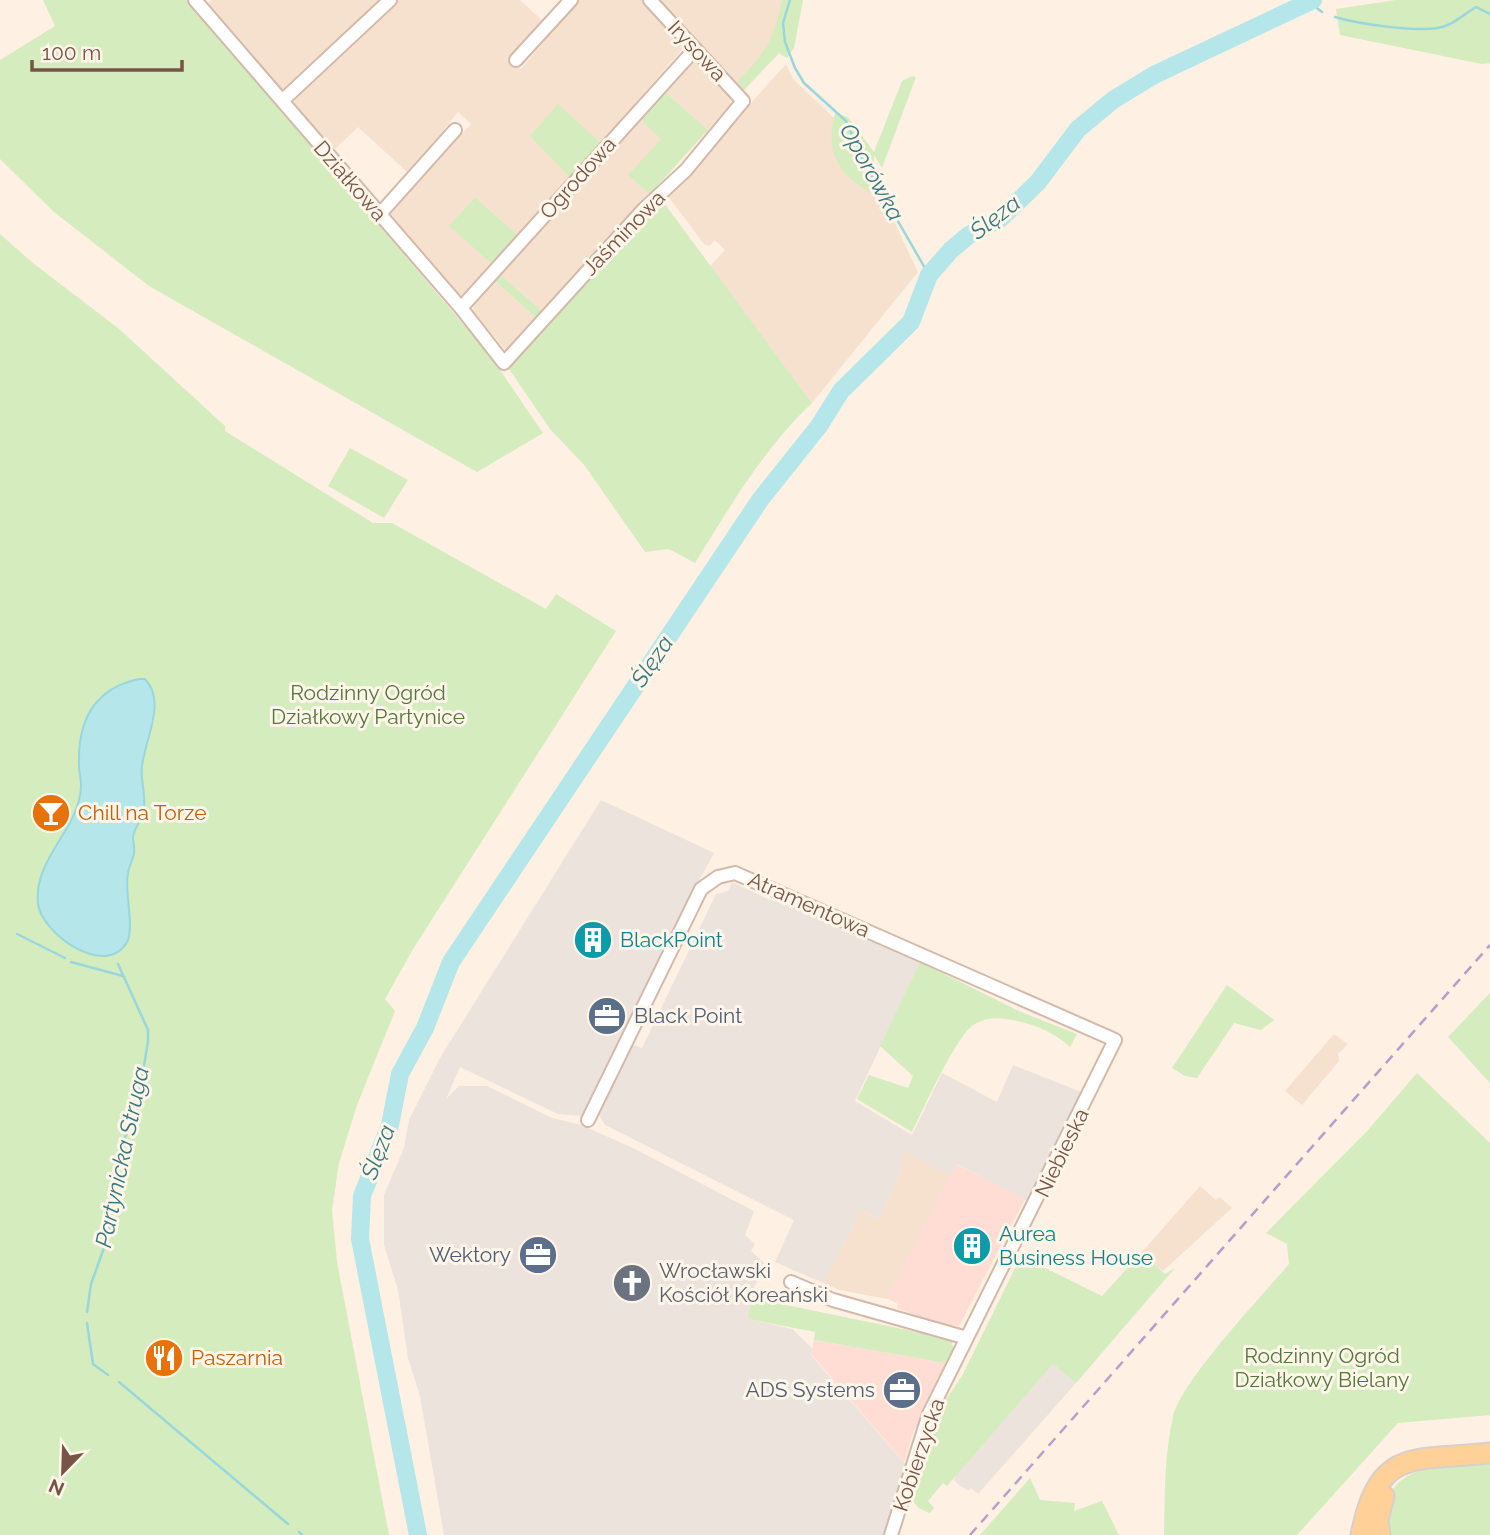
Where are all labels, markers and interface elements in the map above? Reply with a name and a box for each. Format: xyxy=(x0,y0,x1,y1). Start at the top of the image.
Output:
street label: Irysowa xyxy=(663,15,732,86)
scale bar xyxy=(32,28,182,72)
text: 100 m xyxy=(42,40,101,65)
water label: Oporówka xyxy=(835,118,910,225)
street label: Ogrodowa xyxy=(534,132,621,224)
street label: Działkowa xyxy=(309,135,392,226)
street label: Jaśminowa xyxy=(577,185,670,280)
water label: Ślęza xyxy=(964,189,1025,245)
water label: Ślęza xyxy=(624,630,679,692)
park label: Rodzinny Ogród Działkowy Partynice xyxy=(271,680,465,729)
bar icon: Chill na Torze xyxy=(30,792,72,834)
place label: Chill na Torze xyxy=(78,800,207,825)
street label: Atramentowa xyxy=(744,867,874,943)
building icon: BlackPoint xyxy=(572,919,614,961)
place label: BlackPoint xyxy=(620,927,723,952)
office icon: Black Point xyxy=(586,995,628,1037)
place label: Black Point xyxy=(634,1003,742,1028)
water label: Partynicka Struga xyxy=(89,1064,154,1250)
street label: Niebieska xyxy=(1029,1104,1094,1201)
water label: Ślęza xyxy=(355,1121,400,1184)
place label: Aurea Business House xyxy=(999,1221,1153,1270)
building icon: Aurea Business House xyxy=(951,1225,993,1267)
office icon: Wektory xyxy=(517,1234,559,1276)
place label: Wektory xyxy=(429,1242,511,1267)
place label: Wrocławski Kościół Koreański xyxy=(659,1258,828,1307)
church icon: Wrocławski Kościół Koreański xyxy=(611,1262,653,1304)
restaurant icon: Paszarnia xyxy=(143,1337,185,1379)
park label: Rodzinny Ogród Działkowy Bielany xyxy=(1235,1343,1409,1392)
place label: Paszarnia xyxy=(191,1345,283,1370)
office icon: ADS Systems xyxy=(881,1369,923,1411)
place label: ADS Systems xyxy=(745,1377,875,1402)
street label: Kobierzycka xyxy=(888,1395,950,1515)
north arrow xyxy=(28,1437,98,1507)
text: N xyxy=(45,1475,67,1501)

